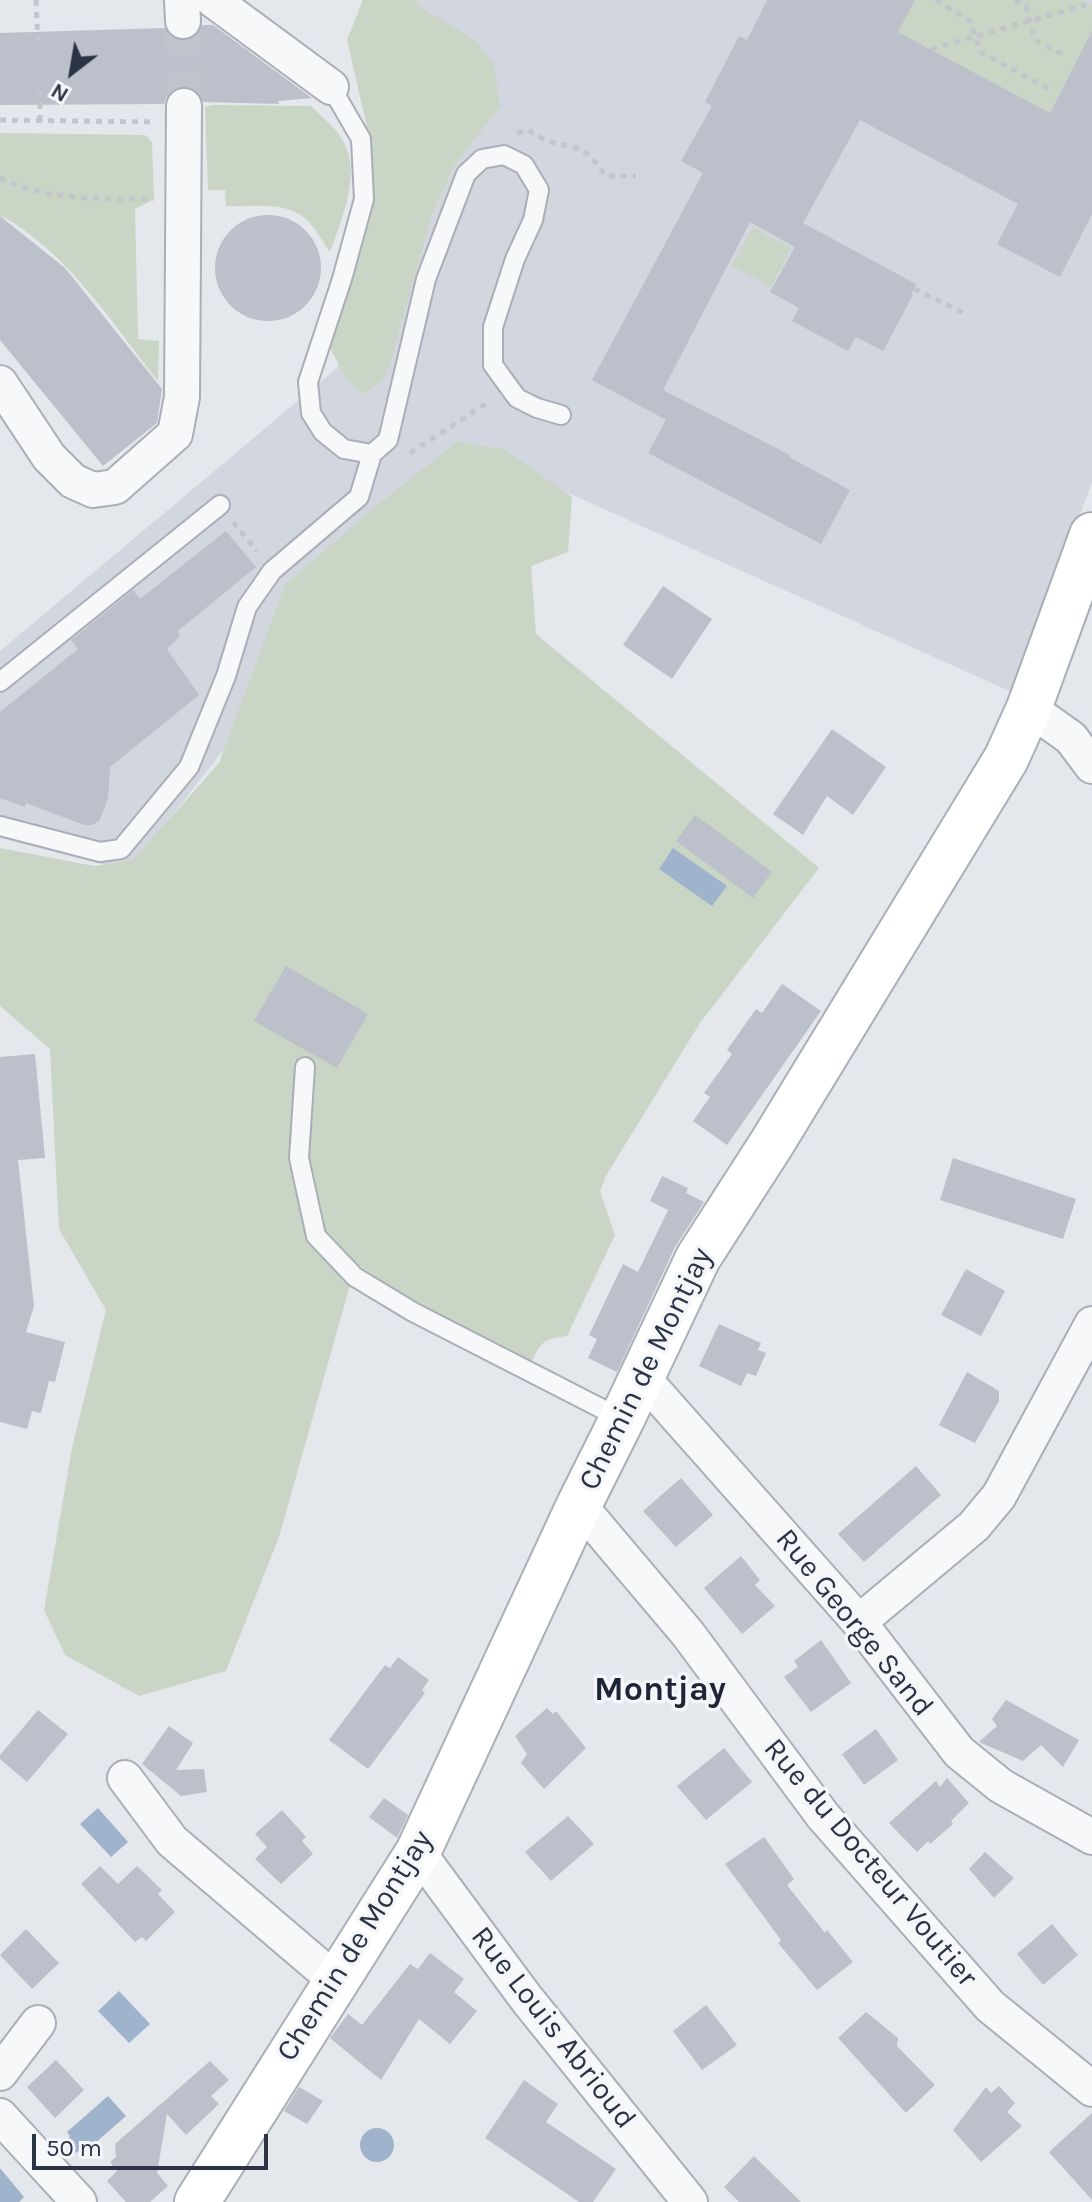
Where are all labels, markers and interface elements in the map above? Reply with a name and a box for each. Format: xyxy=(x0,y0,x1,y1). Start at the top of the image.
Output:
north arrow xyxy=(32,32,112,112)
text: N xyxy=(46,77,73,108)
street label: Chemin de Montjay xyxy=(572,1242,720,1496)
street label: Rue George Sand xyxy=(767,1522,941,1724)
district label: Montjay xyxy=(594,1670,726,1710)
street label: Rue du Docteur Voutier xyxy=(755,1731,985,1995)
street label: Chemin de Montjay xyxy=(269,1824,441,2068)
street label: Rue Louis Abrioud xyxy=(463,1920,643,2136)
scale bar xyxy=(36,2118,272,2168)
text: 50 m xyxy=(46,2134,102,2162)

